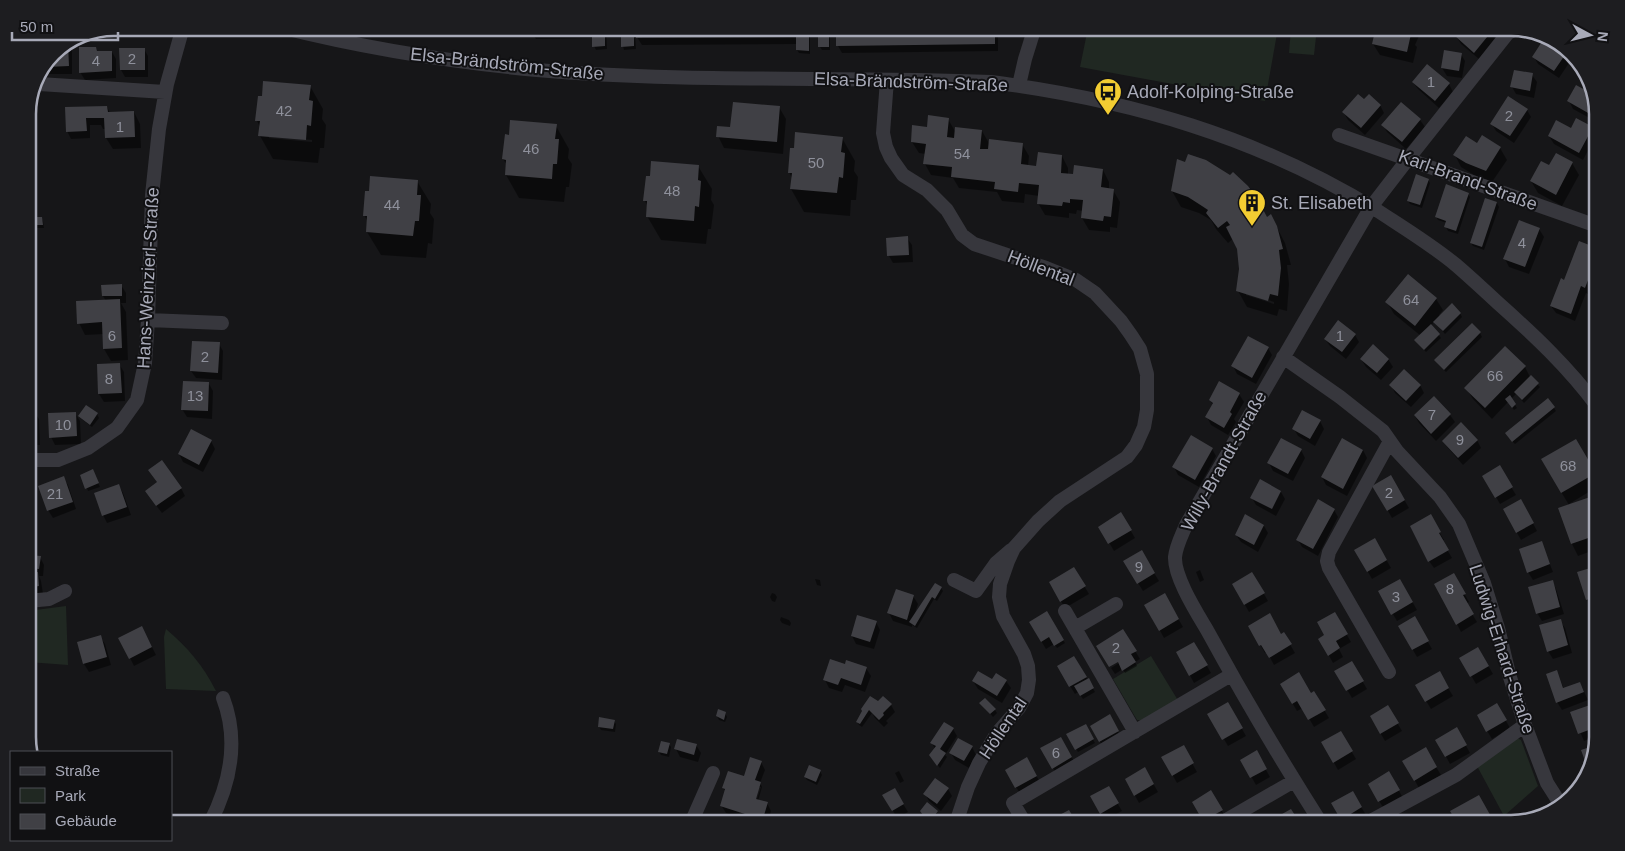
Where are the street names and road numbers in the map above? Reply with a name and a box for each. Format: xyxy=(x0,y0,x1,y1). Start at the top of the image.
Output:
street label: Elsa-Brändström-Straße xyxy=(409,44,605,84)
street label: Elsa-Brändström-Straße xyxy=(814,69,1008,95)
street label: Karl-Brand-Straße xyxy=(1396,146,1540,214)
street label: Hans-Weinzierl-Straße xyxy=(133,187,163,369)
street label: Höllental xyxy=(1005,246,1077,290)
street label: Willy-Brandt-Straße xyxy=(1177,387,1271,535)
street label: Ludwig-Erhard-Straße xyxy=(1465,562,1539,736)
street label: Höllental xyxy=(975,693,1031,763)

